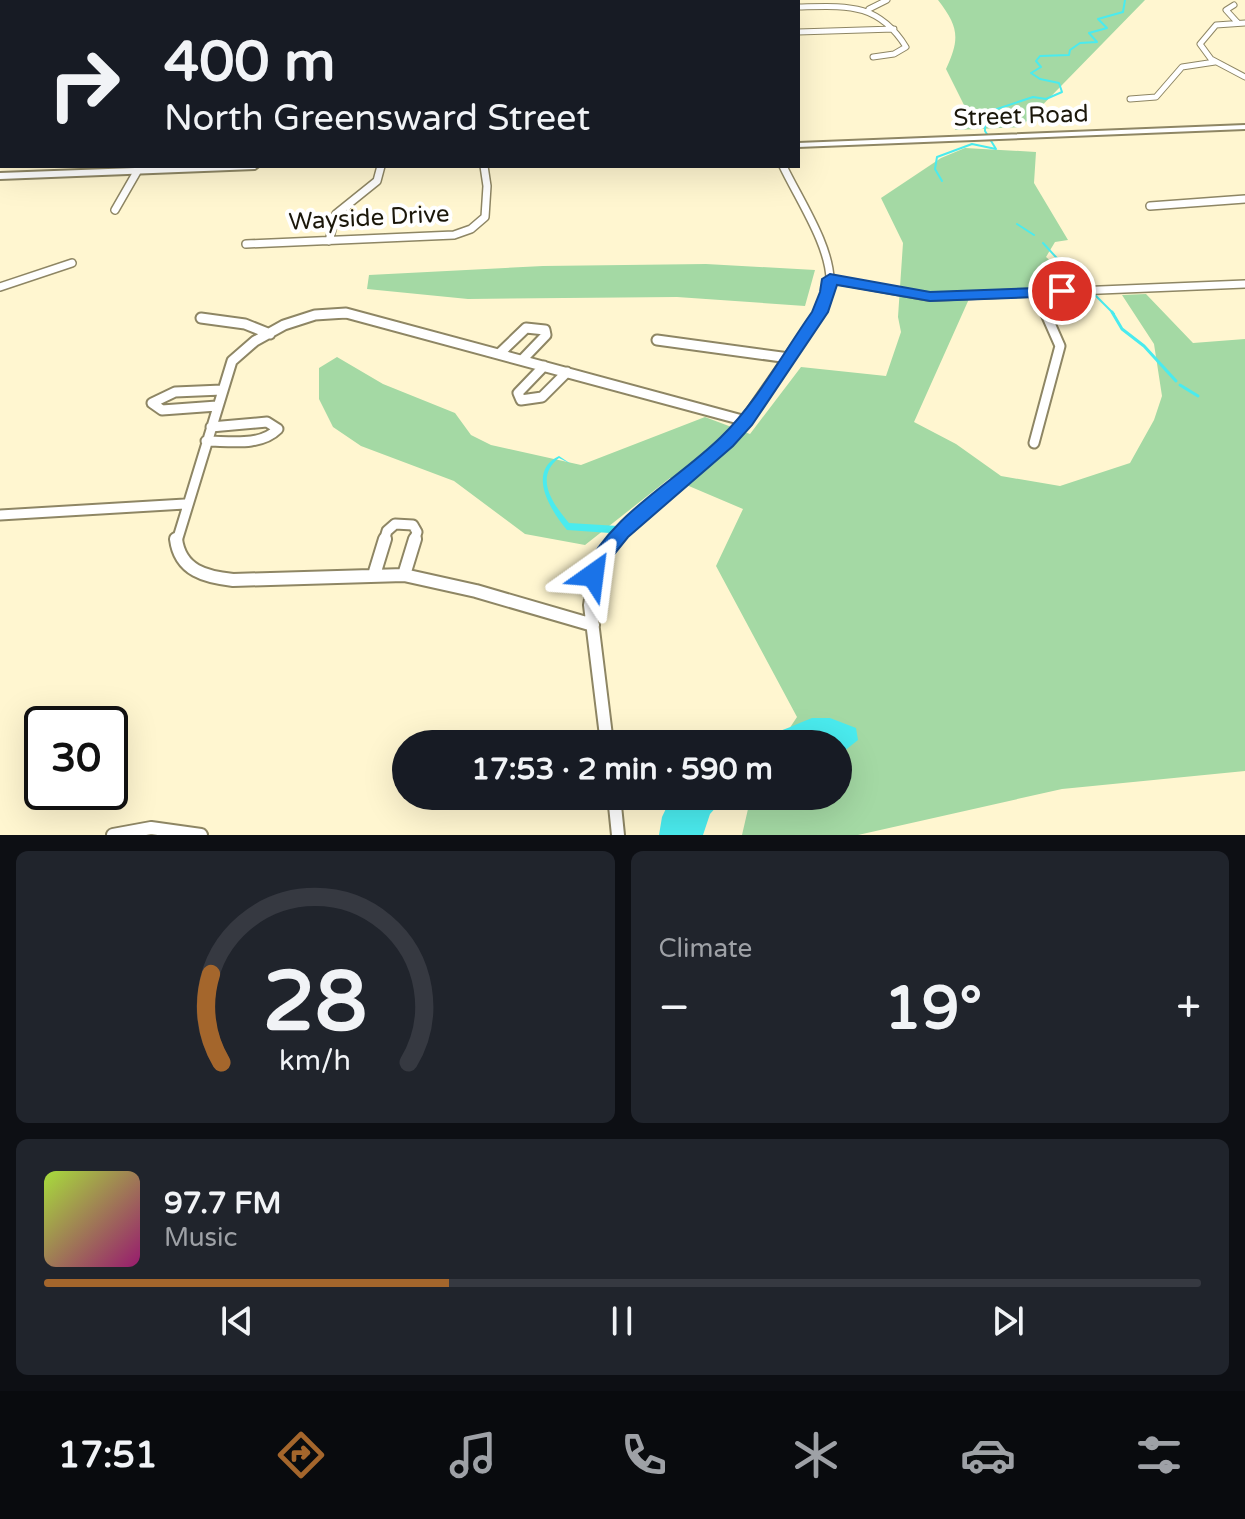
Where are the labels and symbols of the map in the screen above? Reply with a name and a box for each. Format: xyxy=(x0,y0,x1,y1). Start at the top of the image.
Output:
street label: Street Road xyxy=(953,99,1089,133)
street label: Wayside Drive xyxy=(288,199,450,237)
pin xyxy=(1028,257,1096,325)
position arrow xyxy=(551,533,635,617)
speed limit sign: 30 xyxy=(24,706,128,810)

